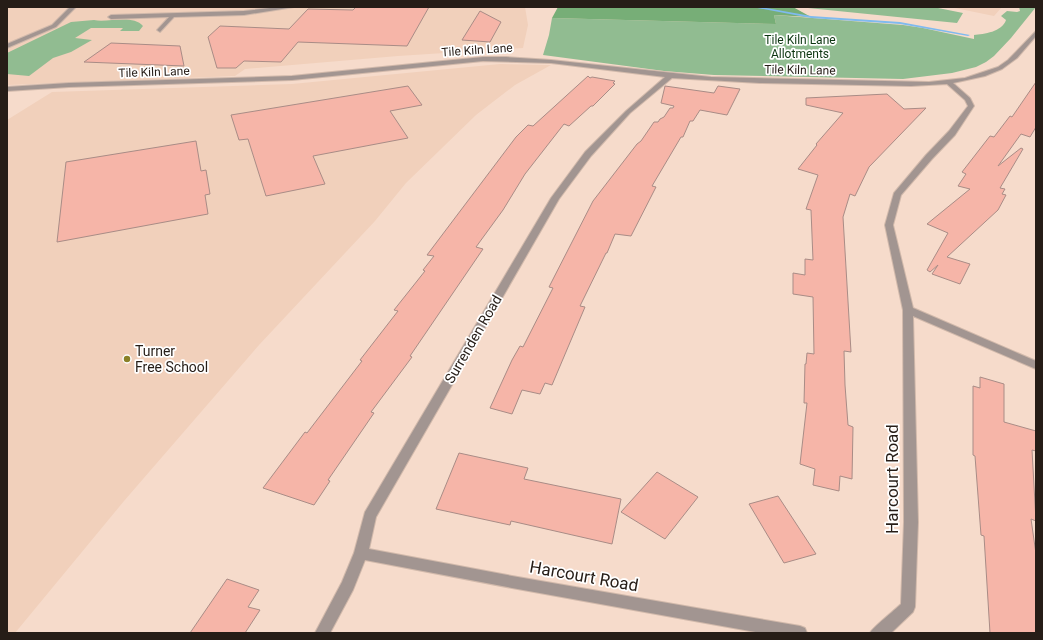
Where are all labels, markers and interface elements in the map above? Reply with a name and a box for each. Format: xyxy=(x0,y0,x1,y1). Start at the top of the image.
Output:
park label: Tile Kiln Lane Allotments xyxy=(764,33,836,61)
street label: Tile Kiln Lane xyxy=(441,41,513,59)
street label: Tile Kiln Lane xyxy=(764,62,836,78)
street label: Tile Kiln Lane xyxy=(118,64,190,80)
street label: Surrenden Road xyxy=(441,292,505,386)
place label: Turner Free School xyxy=(135,343,208,375)
marker: Turner Free School xyxy=(122,354,132,364)
street label: Harcourt Road xyxy=(882,424,902,534)
street label: Harcourt Road xyxy=(528,557,640,595)

